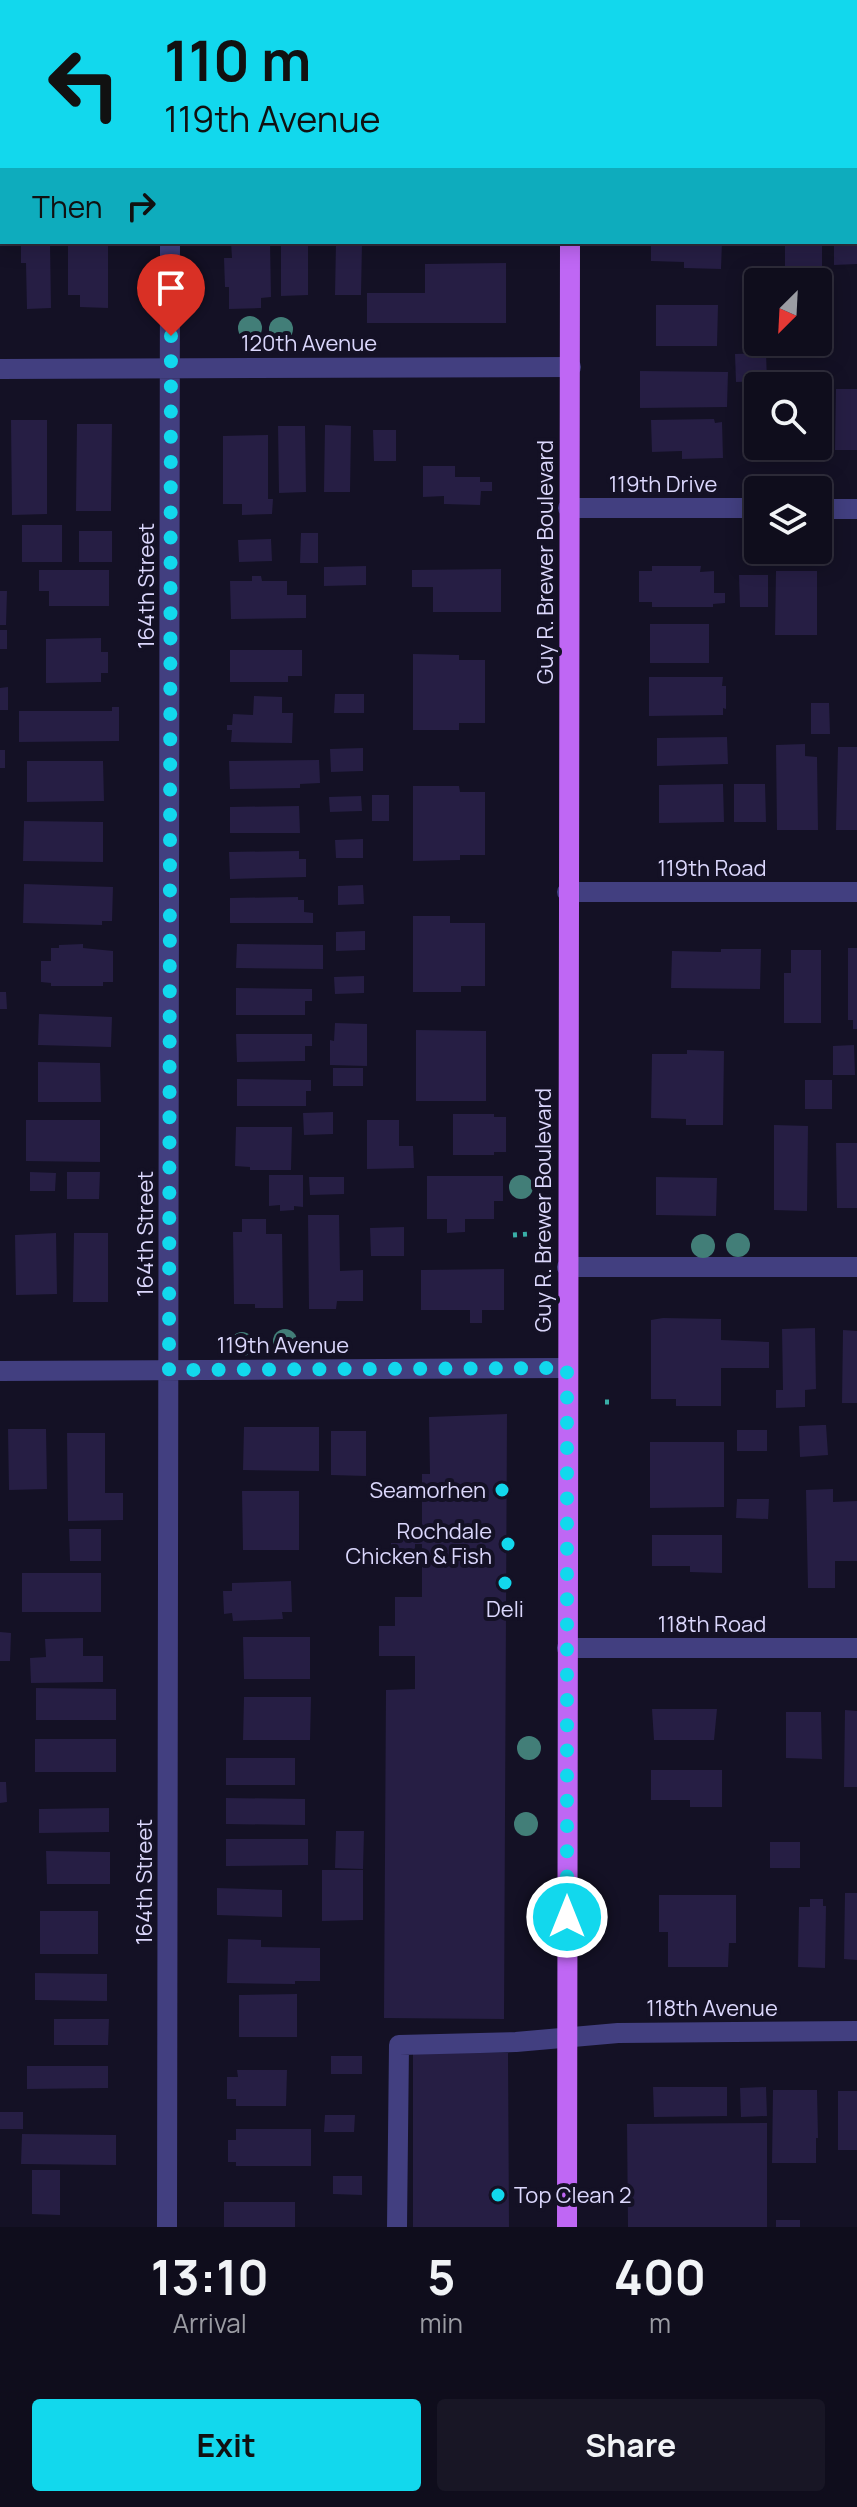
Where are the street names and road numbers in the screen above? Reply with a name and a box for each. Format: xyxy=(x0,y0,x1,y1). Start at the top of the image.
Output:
street label: 120th Avenue xyxy=(241,328,377,358)
street label: Guy R. Brewer Boulevard xyxy=(530,440,560,684)
street label: 119th Drive xyxy=(609,469,717,499)
street label: 164th Street xyxy=(131,523,161,649)
street label: 119th Road xyxy=(657,853,767,883)
street label: Guy R. Brewer Boulevard xyxy=(528,1088,558,1332)
street label: 164th Street xyxy=(130,1171,160,1297)
street label: 119th Avenue xyxy=(217,1330,349,1360)
street label: 118th Road xyxy=(658,1609,766,1639)
street label: 164th Street xyxy=(129,1819,159,1945)
street label: 118th Avenue xyxy=(646,1993,778,2023)

